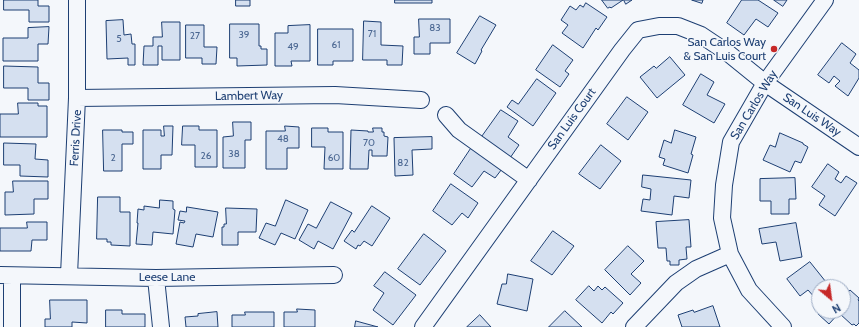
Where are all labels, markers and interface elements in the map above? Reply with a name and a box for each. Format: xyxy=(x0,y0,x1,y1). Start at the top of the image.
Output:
house number: 83 xyxy=(429,22,441,34)
house number: 71 xyxy=(368,28,376,40)
house number: 39 xyxy=(238,29,250,41)
house number: 27 xyxy=(190,30,200,42)
house number: 5 xyxy=(116,33,122,45)
place label: San Carlos Way & San Luis Court xyxy=(683,35,766,63)
house number: 61 xyxy=(332,39,340,51)
house number: 49 xyxy=(287,41,299,53)
marker: San Carlos Way & San Luis Court xyxy=(769,44,779,54)
street label: San Carlos Way xyxy=(728,68,780,142)
street label: San Luis Court xyxy=(545,85,599,153)
street label: Lambert Way xyxy=(215,88,283,104)
street label: San Luis Way xyxy=(780,90,844,140)
street label: Ferris Drive xyxy=(67,109,85,167)
house number: 48 xyxy=(277,133,289,145)
house number: 70 xyxy=(363,137,375,149)
house number: 38 xyxy=(228,148,240,160)
house number: 26 xyxy=(201,150,211,162)
house number: 2 xyxy=(110,152,116,164)
house number: 60 xyxy=(328,152,340,164)
house number: 82 xyxy=(397,157,409,169)
street label: Leese Lane xyxy=(139,270,195,284)
north arrow xyxy=(811,279,851,319)
text: N xyxy=(830,301,843,317)

